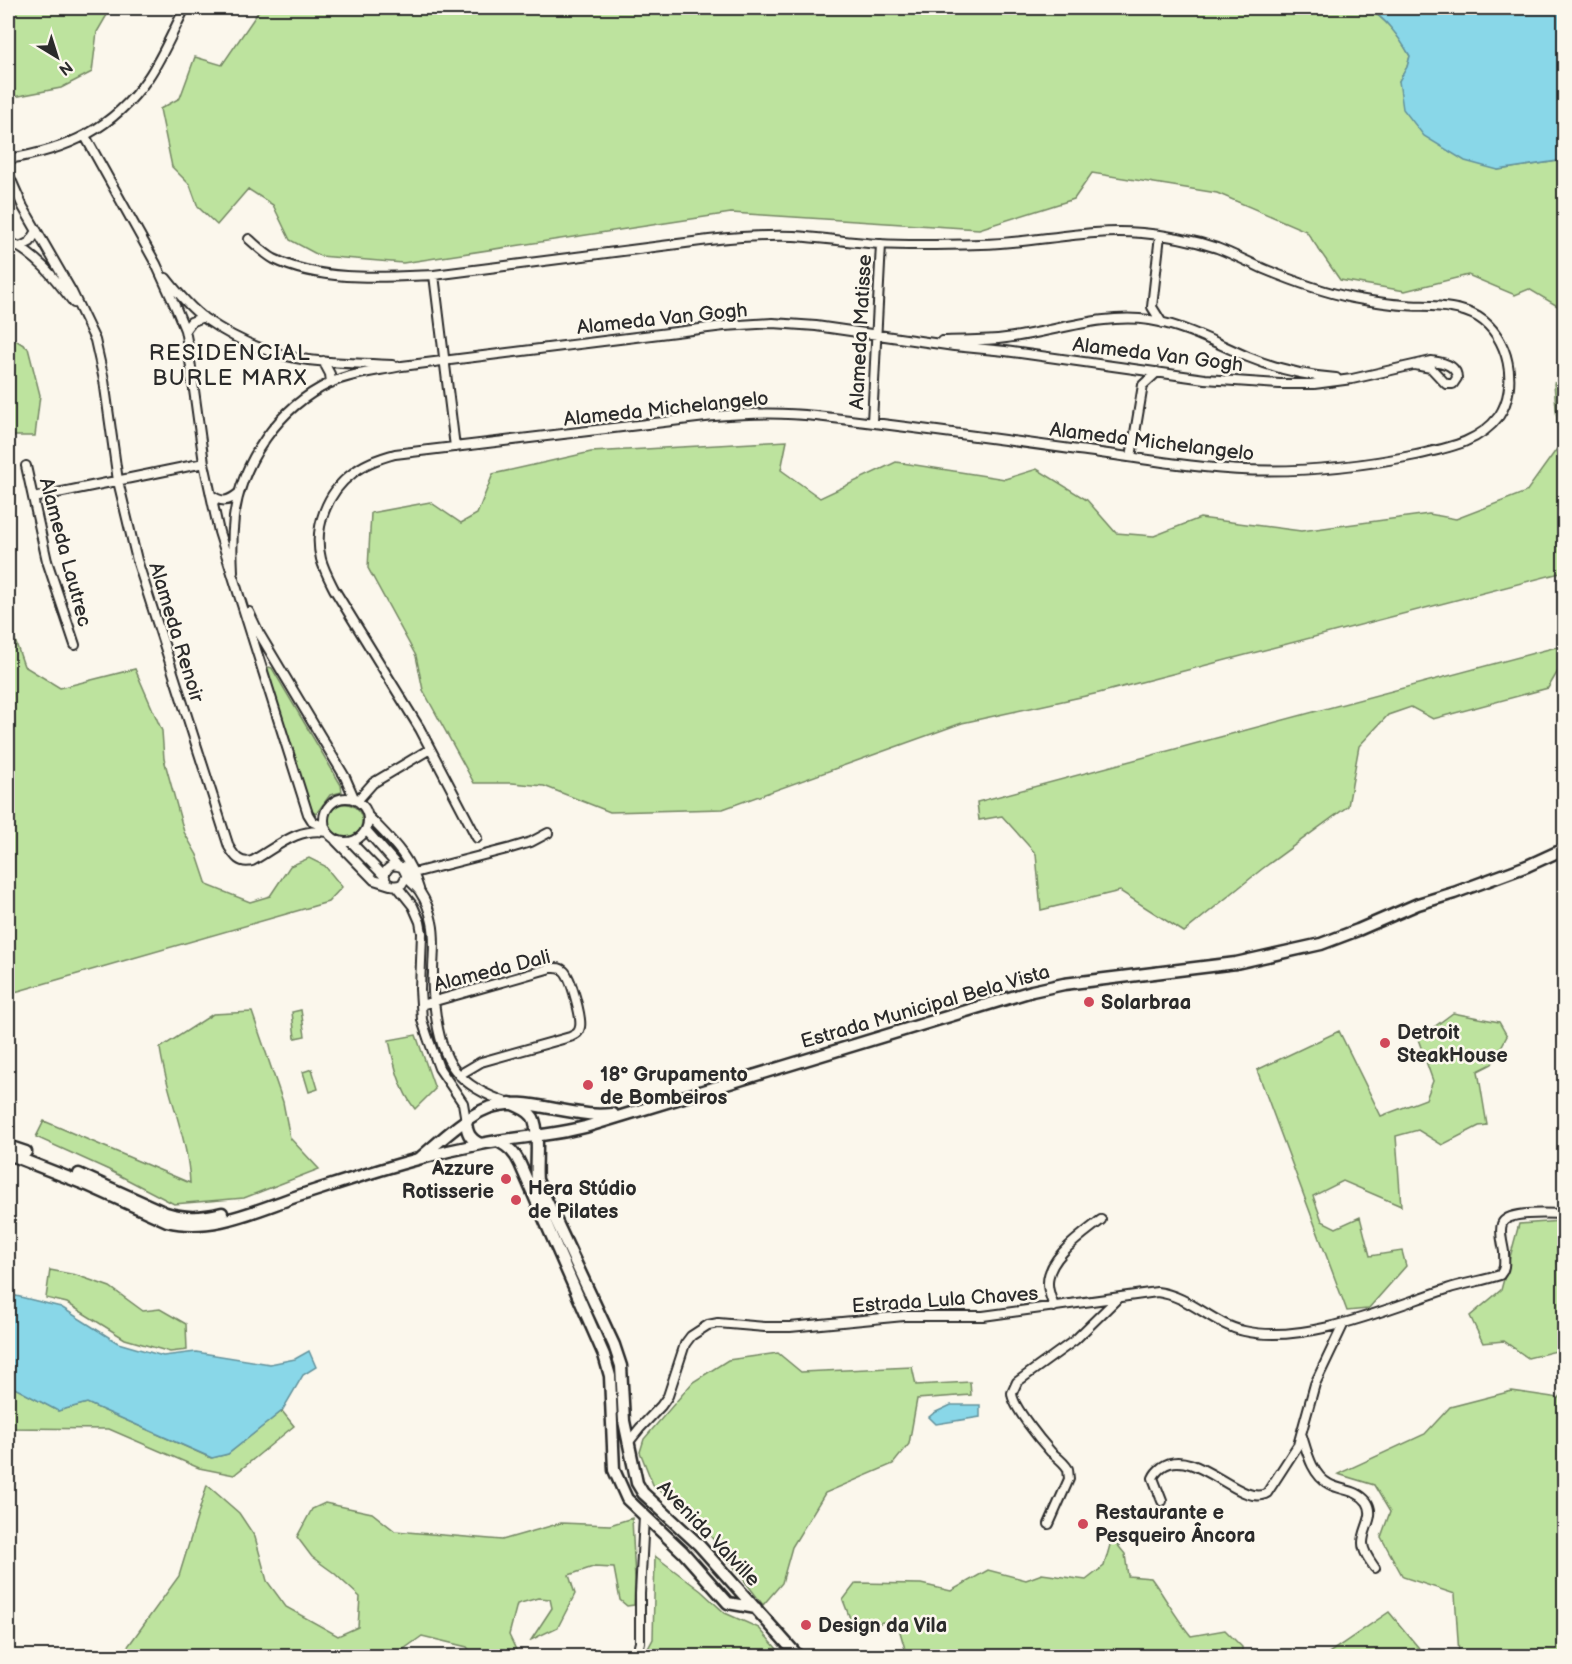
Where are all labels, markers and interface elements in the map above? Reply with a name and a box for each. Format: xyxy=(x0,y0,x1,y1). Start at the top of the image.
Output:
north arrow xyxy=(27,27,87,87)
text: N xyxy=(55,56,76,79)
street label: Alameda Matisse xyxy=(845,254,877,410)
street label: Alameda Van Gogh xyxy=(576,298,749,340)
street label: Alameda Van Gogh xyxy=(1071,333,1245,377)
district label: RESIDENCIAL BURLE MARX xyxy=(149,340,311,392)
street label: Alameda Michelangelo xyxy=(562,386,770,432)
street label: Alameda Michelangelo xyxy=(1048,418,1256,466)
street label: Alameda Lautrec xyxy=(34,475,96,629)
street label: Alameda Renoir xyxy=(143,559,209,706)
street label: Alameda Dali xyxy=(432,945,553,997)
street label: Estrada Municipal Bela Vista xyxy=(798,960,1052,1054)
place label: Solarbraa xyxy=(1101,991,1191,1015)
marker: Solarbraa xyxy=(1082,995,1096,1009)
place label: Detroit SteakHouse xyxy=(1397,1021,1508,1068)
marker: Detroit SteakHouse xyxy=(1378,1036,1392,1050)
place label: 18º Grupamento de Bombeiros xyxy=(600,1063,748,1110)
marker: 18º Grupamento de Bombeiros xyxy=(581,1078,595,1092)
place label: Azzure Rotisserie xyxy=(402,1157,494,1204)
marker: Azzure Rotisserie xyxy=(499,1172,513,1186)
place label: Hera Stúdio de Pilates xyxy=(528,1177,637,1224)
marker: Hera Stúdio de Pilates xyxy=(509,1193,523,1207)
street label: Estrada Lula Chaves xyxy=(851,1281,1039,1318)
street label: Avenida Valville xyxy=(652,1476,765,1592)
place label: Restaurante e Pesqueiro Âncora xyxy=(1095,1501,1255,1548)
marker: Restaurante e Pesqueiro Âncora xyxy=(1076,1517,1090,1531)
place label: Design da Vila xyxy=(818,1614,947,1638)
marker: Design da Vila xyxy=(799,1618,813,1632)

